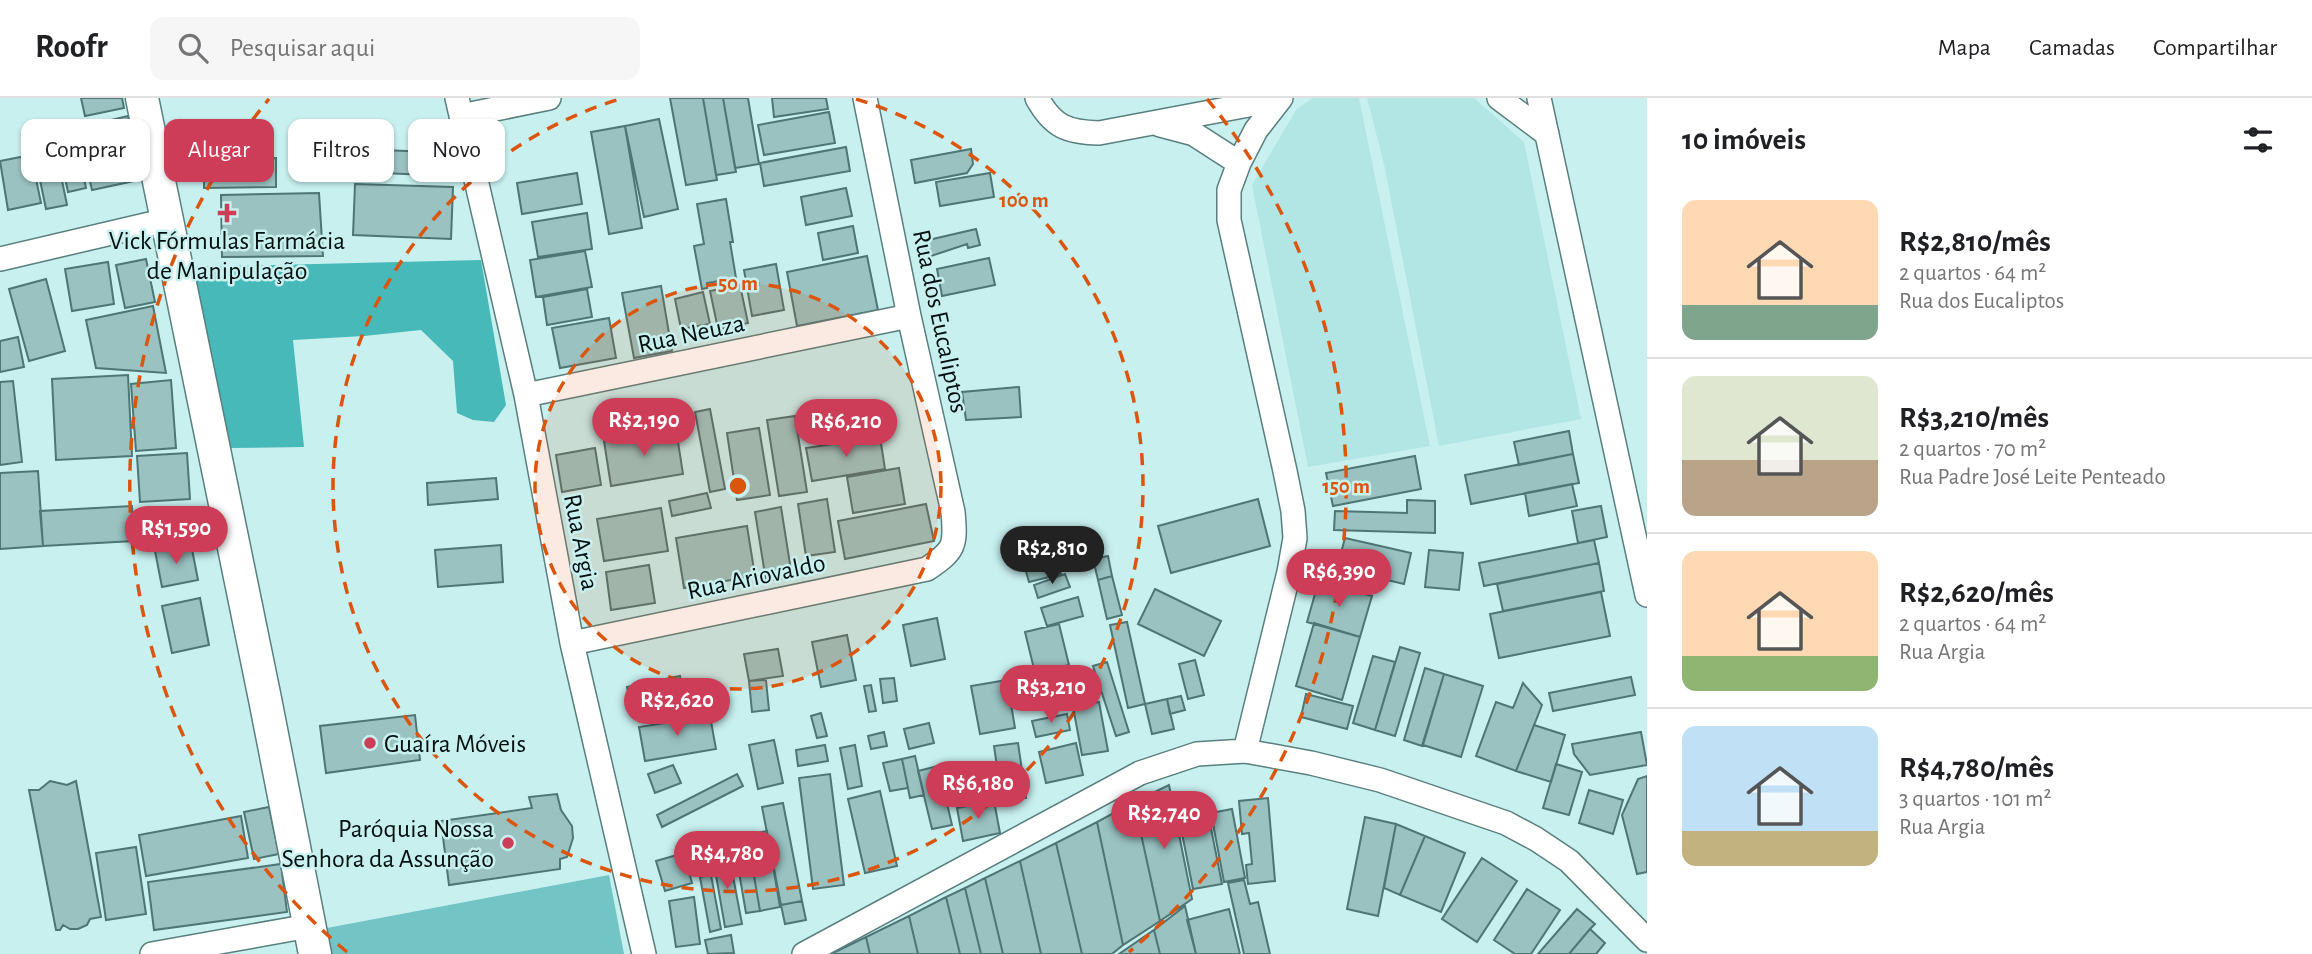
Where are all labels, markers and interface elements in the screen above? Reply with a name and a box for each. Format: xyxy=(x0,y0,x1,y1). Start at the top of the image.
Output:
search box xyxy=(150,17,640,80)
icon: search xyxy=(174,29,212,67)
text: Roofr xyxy=(35,31,108,64)
text: Pesquisar aqui xyxy=(230,35,375,61)
text: Mapa xyxy=(1938,36,1991,60)
text: Camadas xyxy=(2029,36,2115,60)
text: Compartilhar xyxy=(2153,36,2277,60)
chip: Comprar xyxy=(21,119,150,182)
chip: Alugar xyxy=(164,119,274,182)
chip: Filtros xyxy=(288,119,394,182)
chip: Novo xyxy=(408,119,505,182)
icon: filters xyxy=(2239,121,2277,159)
text: 10 imóveis xyxy=(1682,125,1806,155)
text: 100 m xyxy=(999,190,1049,211)
marker: Vick Fórmulas Farmácia de Manipulação xyxy=(219,205,235,221)
street label: Rua dos Eucaliptos xyxy=(908,227,972,415)
text: R$2,810/mês xyxy=(1899,227,2051,257)
place label: Vick Fórmulas Farmácia de Manipulação xyxy=(109,228,345,284)
icon: home xyxy=(1738,228,1822,312)
text: 2 quartos · 64 m² xyxy=(1899,262,2046,285)
text: 50 m xyxy=(718,273,758,294)
text: Rua dos Eucaliptos xyxy=(1899,290,2064,313)
street label: Rua Neuza xyxy=(635,310,747,358)
pin: R$2,190 xyxy=(579,398,709,458)
pin: R$6,210 xyxy=(781,400,911,459)
text: R$3,210/mês xyxy=(1899,403,2049,433)
icon: home xyxy=(1738,404,1822,488)
text: R$2,190 xyxy=(608,409,680,432)
text: R$6,210 xyxy=(810,410,882,433)
text: 2 quartos · 70 m² xyxy=(1899,438,2046,461)
text: Rua Padre José Leite Penteado xyxy=(1899,466,2166,489)
centre of rings xyxy=(726,474,750,498)
text: 150 m xyxy=(1322,476,1370,497)
street label: Rua Argia xyxy=(559,492,603,593)
pin: R$1,590 xyxy=(111,506,241,566)
text: R$1,590 xyxy=(141,517,211,540)
pin: R$2,810 xyxy=(987,526,1117,586)
text: R$2,810 xyxy=(1016,537,1088,560)
street label: Rua Ariovaldo xyxy=(685,550,828,604)
pin: R$6,390 xyxy=(1274,550,1404,609)
text: R$6,390 xyxy=(1302,560,1376,583)
text: R$2,620/mês xyxy=(1899,578,2054,608)
icon: home xyxy=(1738,579,1822,663)
text: 2 quartos · 64 m² xyxy=(1899,613,2046,636)
text: Rua Argia xyxy=(1899,641,1985,664)
pin: R$3,210 xyxy=(986,666,1116,725)
text: R$3,210 xyxy=(1016,676,1086,699)
pin: R$2,620 xyxy=(612,678,742,738)
text: R$2,620 xyxy=(640,689,714,712)
place label: Guaíra Móveis xyxy=(384,731,526,757)
marker: Guaíra Móveis xyxy=(362,735,378,751)
text: R$4,780/mês xyxy=(1899,753,2054,783)
icon: home xyxy=(1738,754,1822,838)
pin: R$6,180 xyxy=(913,762,1043,821)
text: R$6,180 xyxy=(942,772,1014,795)
text: 3 quartos · 101 m² xyxy=(1899,788,2051,811)
pin: R$2,740 xyxy=(1099,792,1229,851)
text: R$2,740 xyxy=(1127,802,1201,825)
place label: Paróquia Nossa Senhora da Assunção xyxy=(281,816,494,872)
text: Rua Argia xyxy=(1899,816,1985,839)
pin: R$4,780 xyxy=(662,832,792,891)
marker: Paróquia Nossa Senhora da Assunção xyxy=(500,835,516,851)
text: R$4,780 xyxy=(690,842,764,865)

